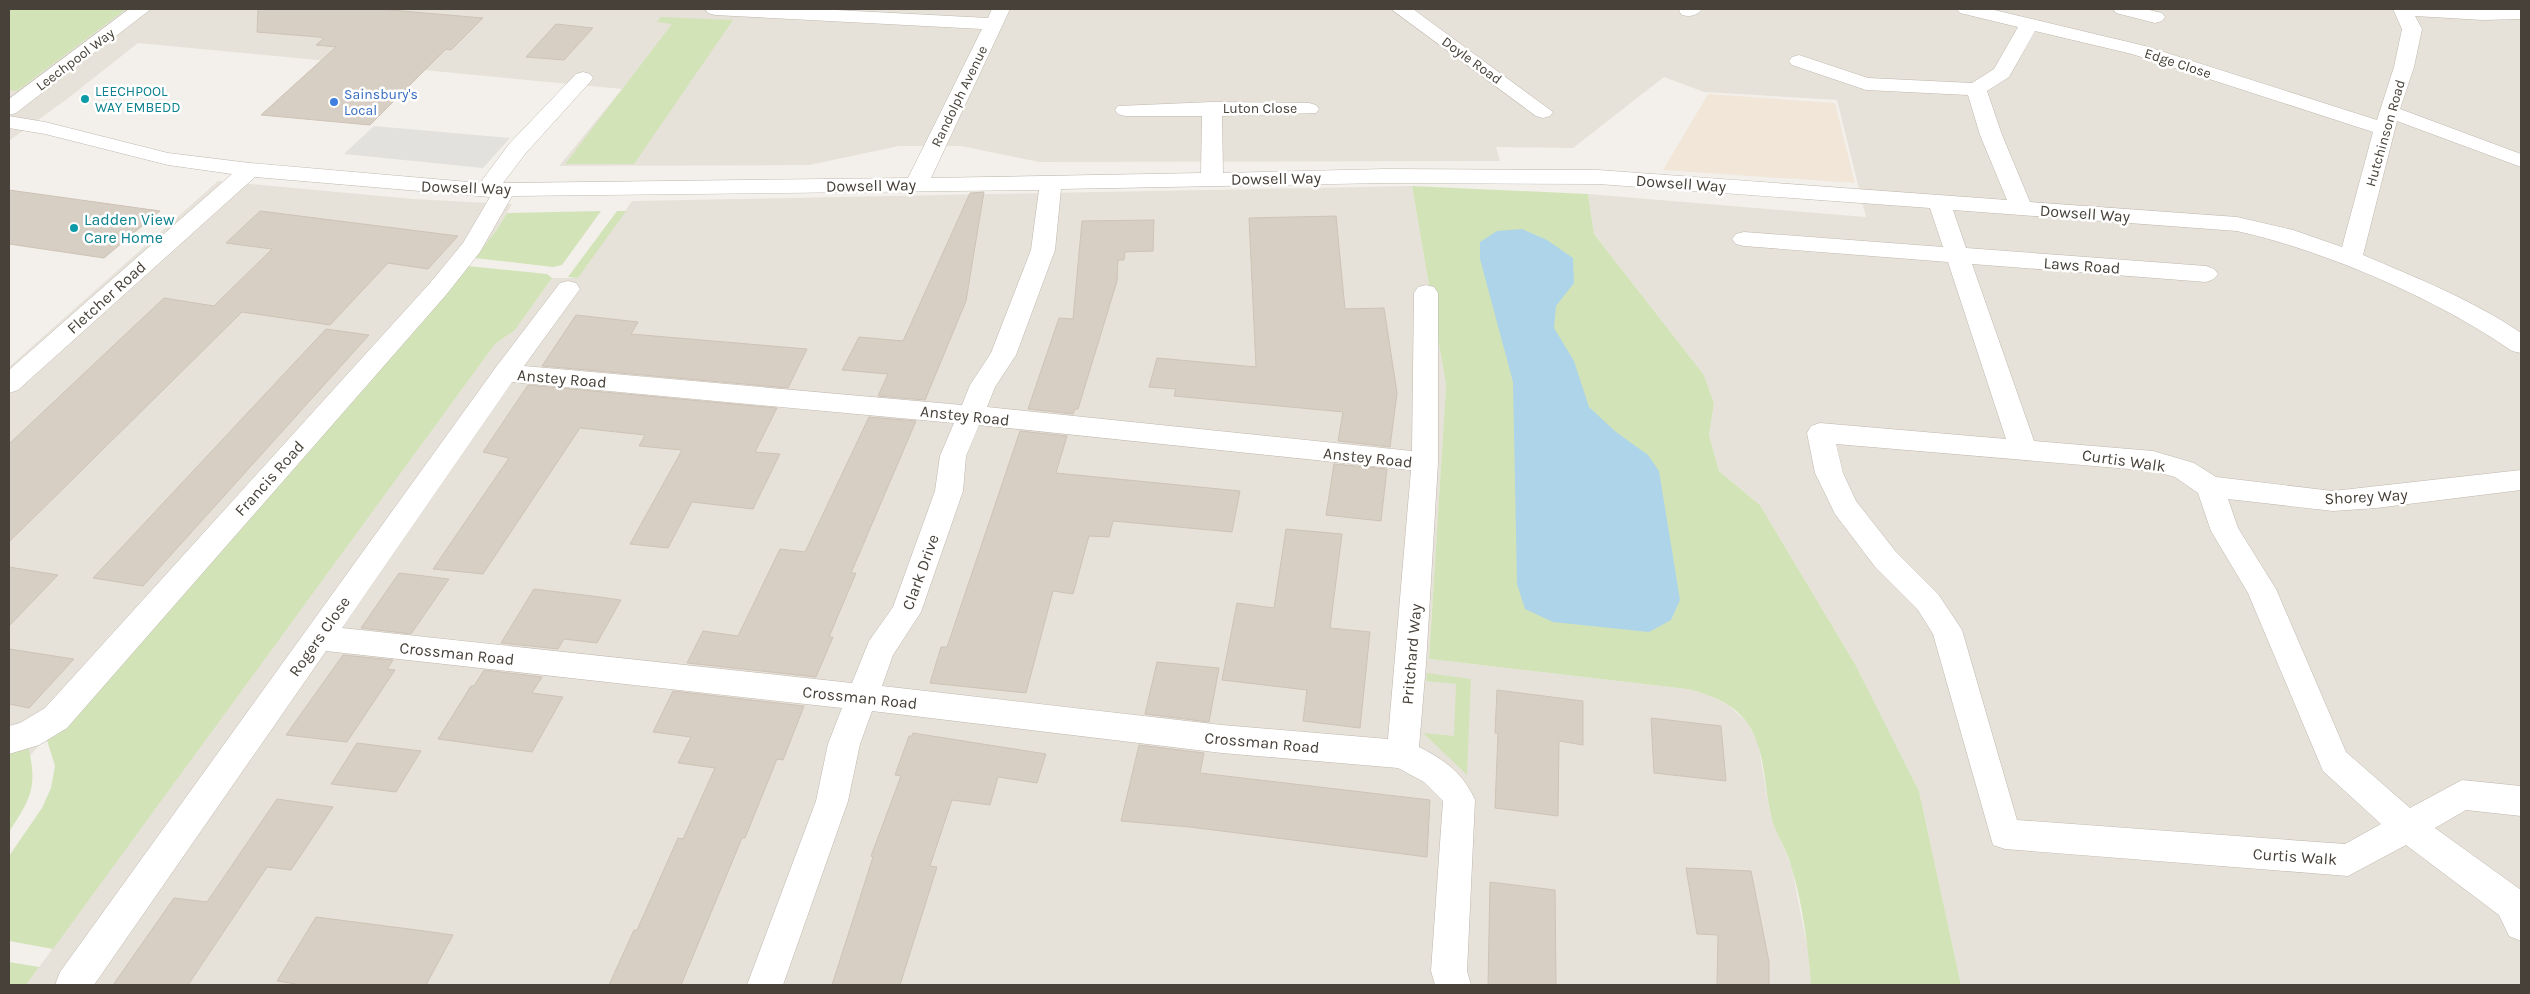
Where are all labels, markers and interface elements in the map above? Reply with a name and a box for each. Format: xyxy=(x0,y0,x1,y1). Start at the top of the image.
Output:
street label: Leechpool Way xyxy=(33,24,118,94)
street label: Doyle Road xyxy=(1438,33,1505,88)
street label: Randolph Avenue xyxy=(928,43,991,150)
street label: Edge Close xyxy=(2142,45,2213,82)
street label: Hutchinson Road xyxy=(2362,78,2409,189)
place label: LEECHPOOL WAY EMBEDD xyxy=(95,83,181,116)
place label: Sainsbury's Local xyxy=(344,86,418,119)
marker: LEECHPOOL WAY EMBEDD xyxy=(79,93,91,105)
marker: Sainsbury's Local xyxy=(328,96,340,108)
street label: Luton Close xyxy=(1223,100,1297,117)
street label: Dowsell Way xyxy=(1231,168,1322,189)
street label: Dowsell Way xyxy=(1635,171,1727,196)
street label: Dowsell Way xyxy=(826,175,917,196)
street label: Dowsell Way xyxy=(421,176,512,199)
street label: Dowsell Way xyxy=(2039,201,2131,226)
place label: Ladden View Care Home xyxy=(84,210,175,247)
marker: Ladden View Care Home xyxy=(68,222,80,234)
street label: Laws Road xyxy=(2043,253,2121,278)
street label: Fletcher Road xyxy=(63,257,150,338)
street label: Anstey Road xyxy=(517,365,607,392)
street label: Anstey Road xyxy=(919,401,1010,430)
street label: Francis Road xyxy=(231,437,308,520)
street label: Anstey Road xyxy=(1322,443,1413,472)
street label: Curtis Walk xyxy=(2081,445,2167,476)
street label: Shorey Way xyxy=(2324,485,2409,508)
street label: Clark Drive xyxy=(898,532,943,613)
street label: Rogers Close xyxy=(285,593,354,680)
street label: Pritchard Way xyxy=(1398,602,1425,705)
street label: Crossman Road xyxy=(399,638,515,669)
street label: Crossman Road xyxy=(802,682,918,713)
street label: Crossman Road xyxy=(1204,728,1320,757)
street label: Curtis Walk xyxy=(2252,844,2338,869)

